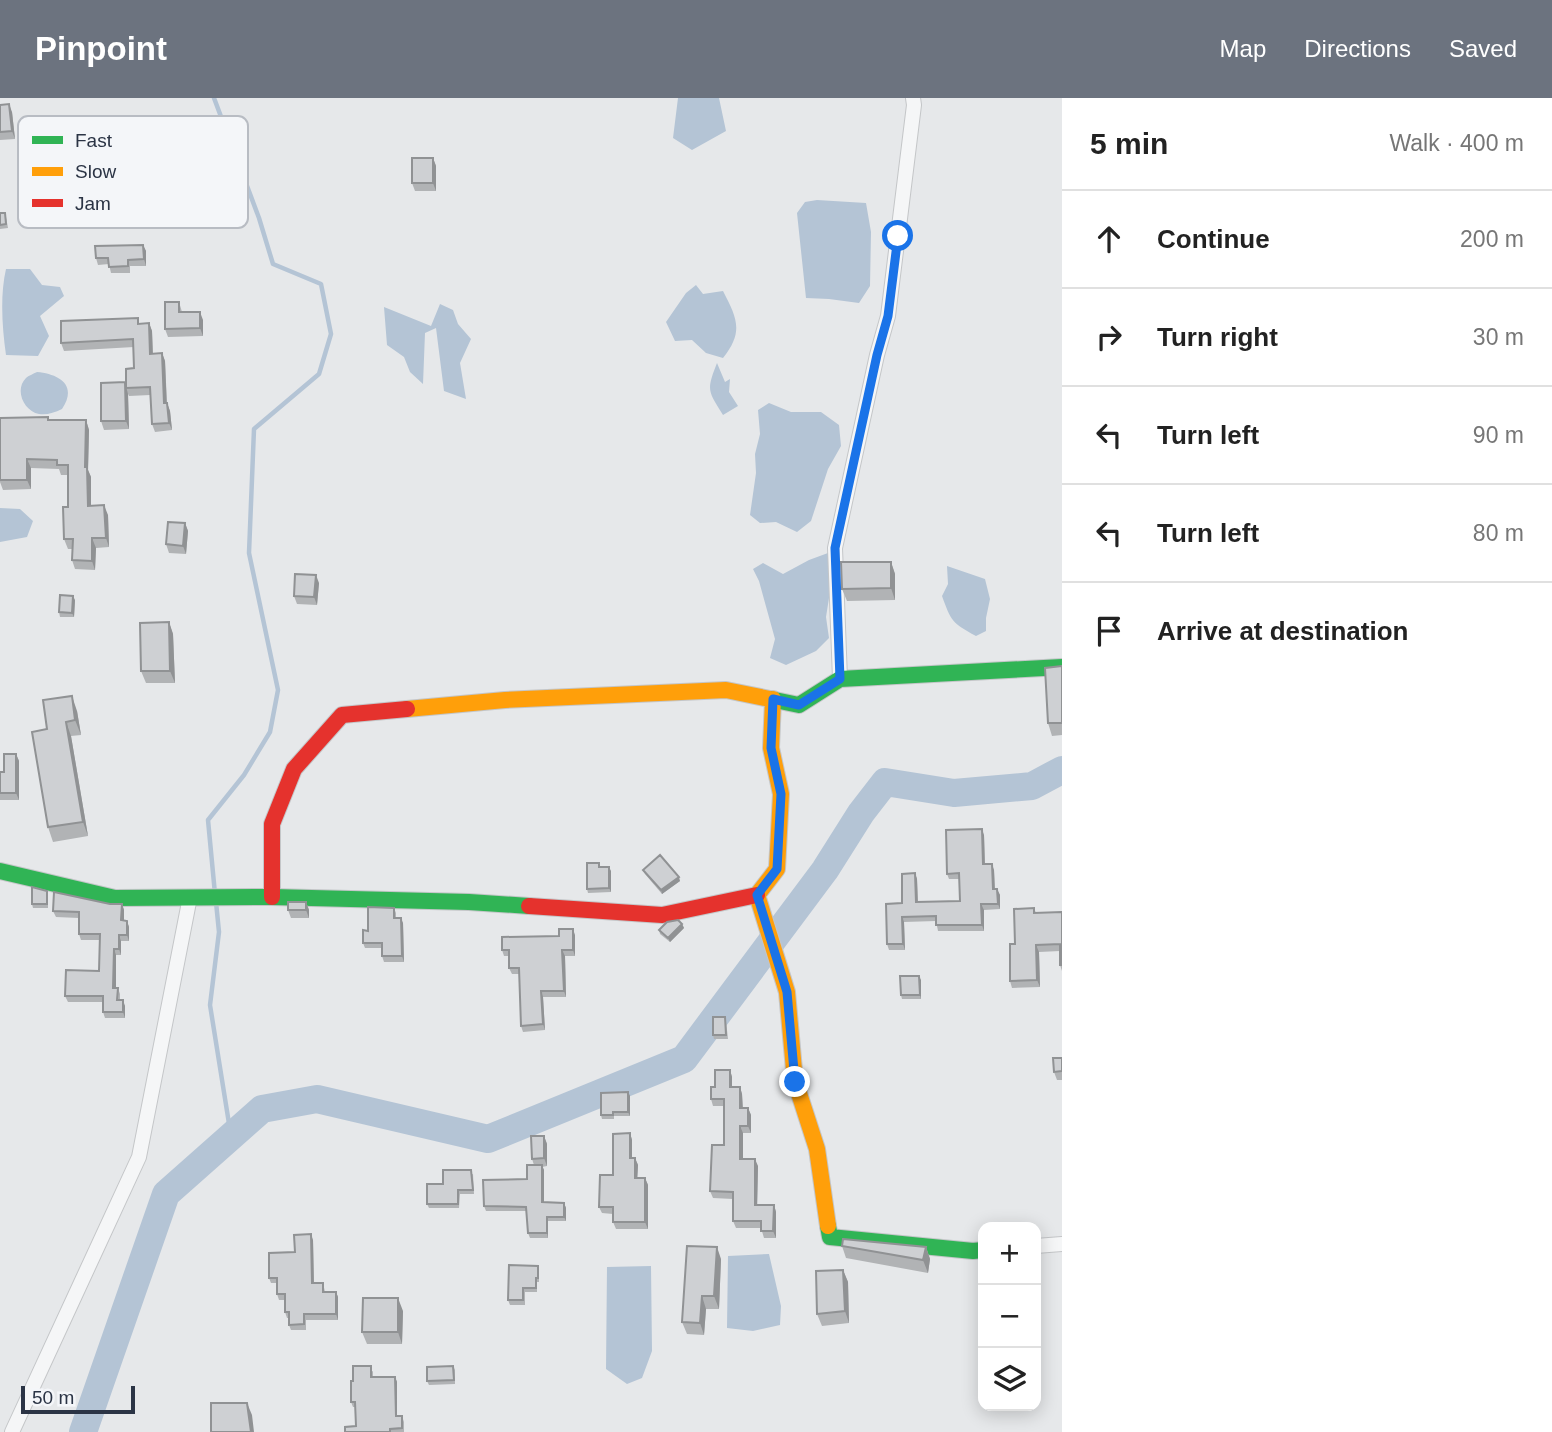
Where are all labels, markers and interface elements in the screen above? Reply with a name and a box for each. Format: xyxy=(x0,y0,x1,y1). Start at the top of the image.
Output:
text: Pinpoint xyxy=(35,30,167,67)
text: Map xyxy=(1220,35,1266,62)
text: Directions xyxy=(1304,35,1411,62)
text: Saved xyxy=(1449,35,1517,62)
legend xyxy=(18,116,248,228)
text: 5 min xyxy=(1090,127,1168,160)
text: Fast xyxy=(75,130,113,151)
text: Walk · 400 m xyxy=(1389,130,1524,156)
text: Slow xyxy=(75,161,116,182)
text: Jam xyxy=(75,193,111,214)
route start xyxy=(882,220,913,251)
icon: ahead xyxy=(1090,220,1128,258)
text: Continue xyxy=(1157,224,1270,254)
text: 200 m xyxy=(1460,226,1524,252)
icon: right xyxy=(1090,318,1128,356)
text: Turn right xyxy=(1157,322,1278,352)
text: 30 m xyxy=(1473,324,1524,350)
icon: left xyxy=(1090,416,1128,454)
text: Turn left xyxy=(1157,420,1259,450)
text: 90 m xyxy=(1473,422,1524,448)
icon: left xyxy=(1090,514,1128,552)
text: Turn left xyxy=(1157,518,1259,548)
text: 80 m xyxy=(1473,520,1524,546)
icon: arrive xyxy=(1090,612,1128,650)
text: Arrive at destination xyxy=(1157,616,1408,646)
route end xyxy=(779,1066,810,1097)
map controls xyxy=(978,1222,1041,1411)
button: + xyxy=(978,1222,1041,1285)
button: − xyxy=(978,1285,1041,1348)
button: layers xyxy=(978,1348,1041,1411)
scale bar xyxy=(21,1383,135,1415)
text: 50 m xyxy=(32,1387,74,1408)

